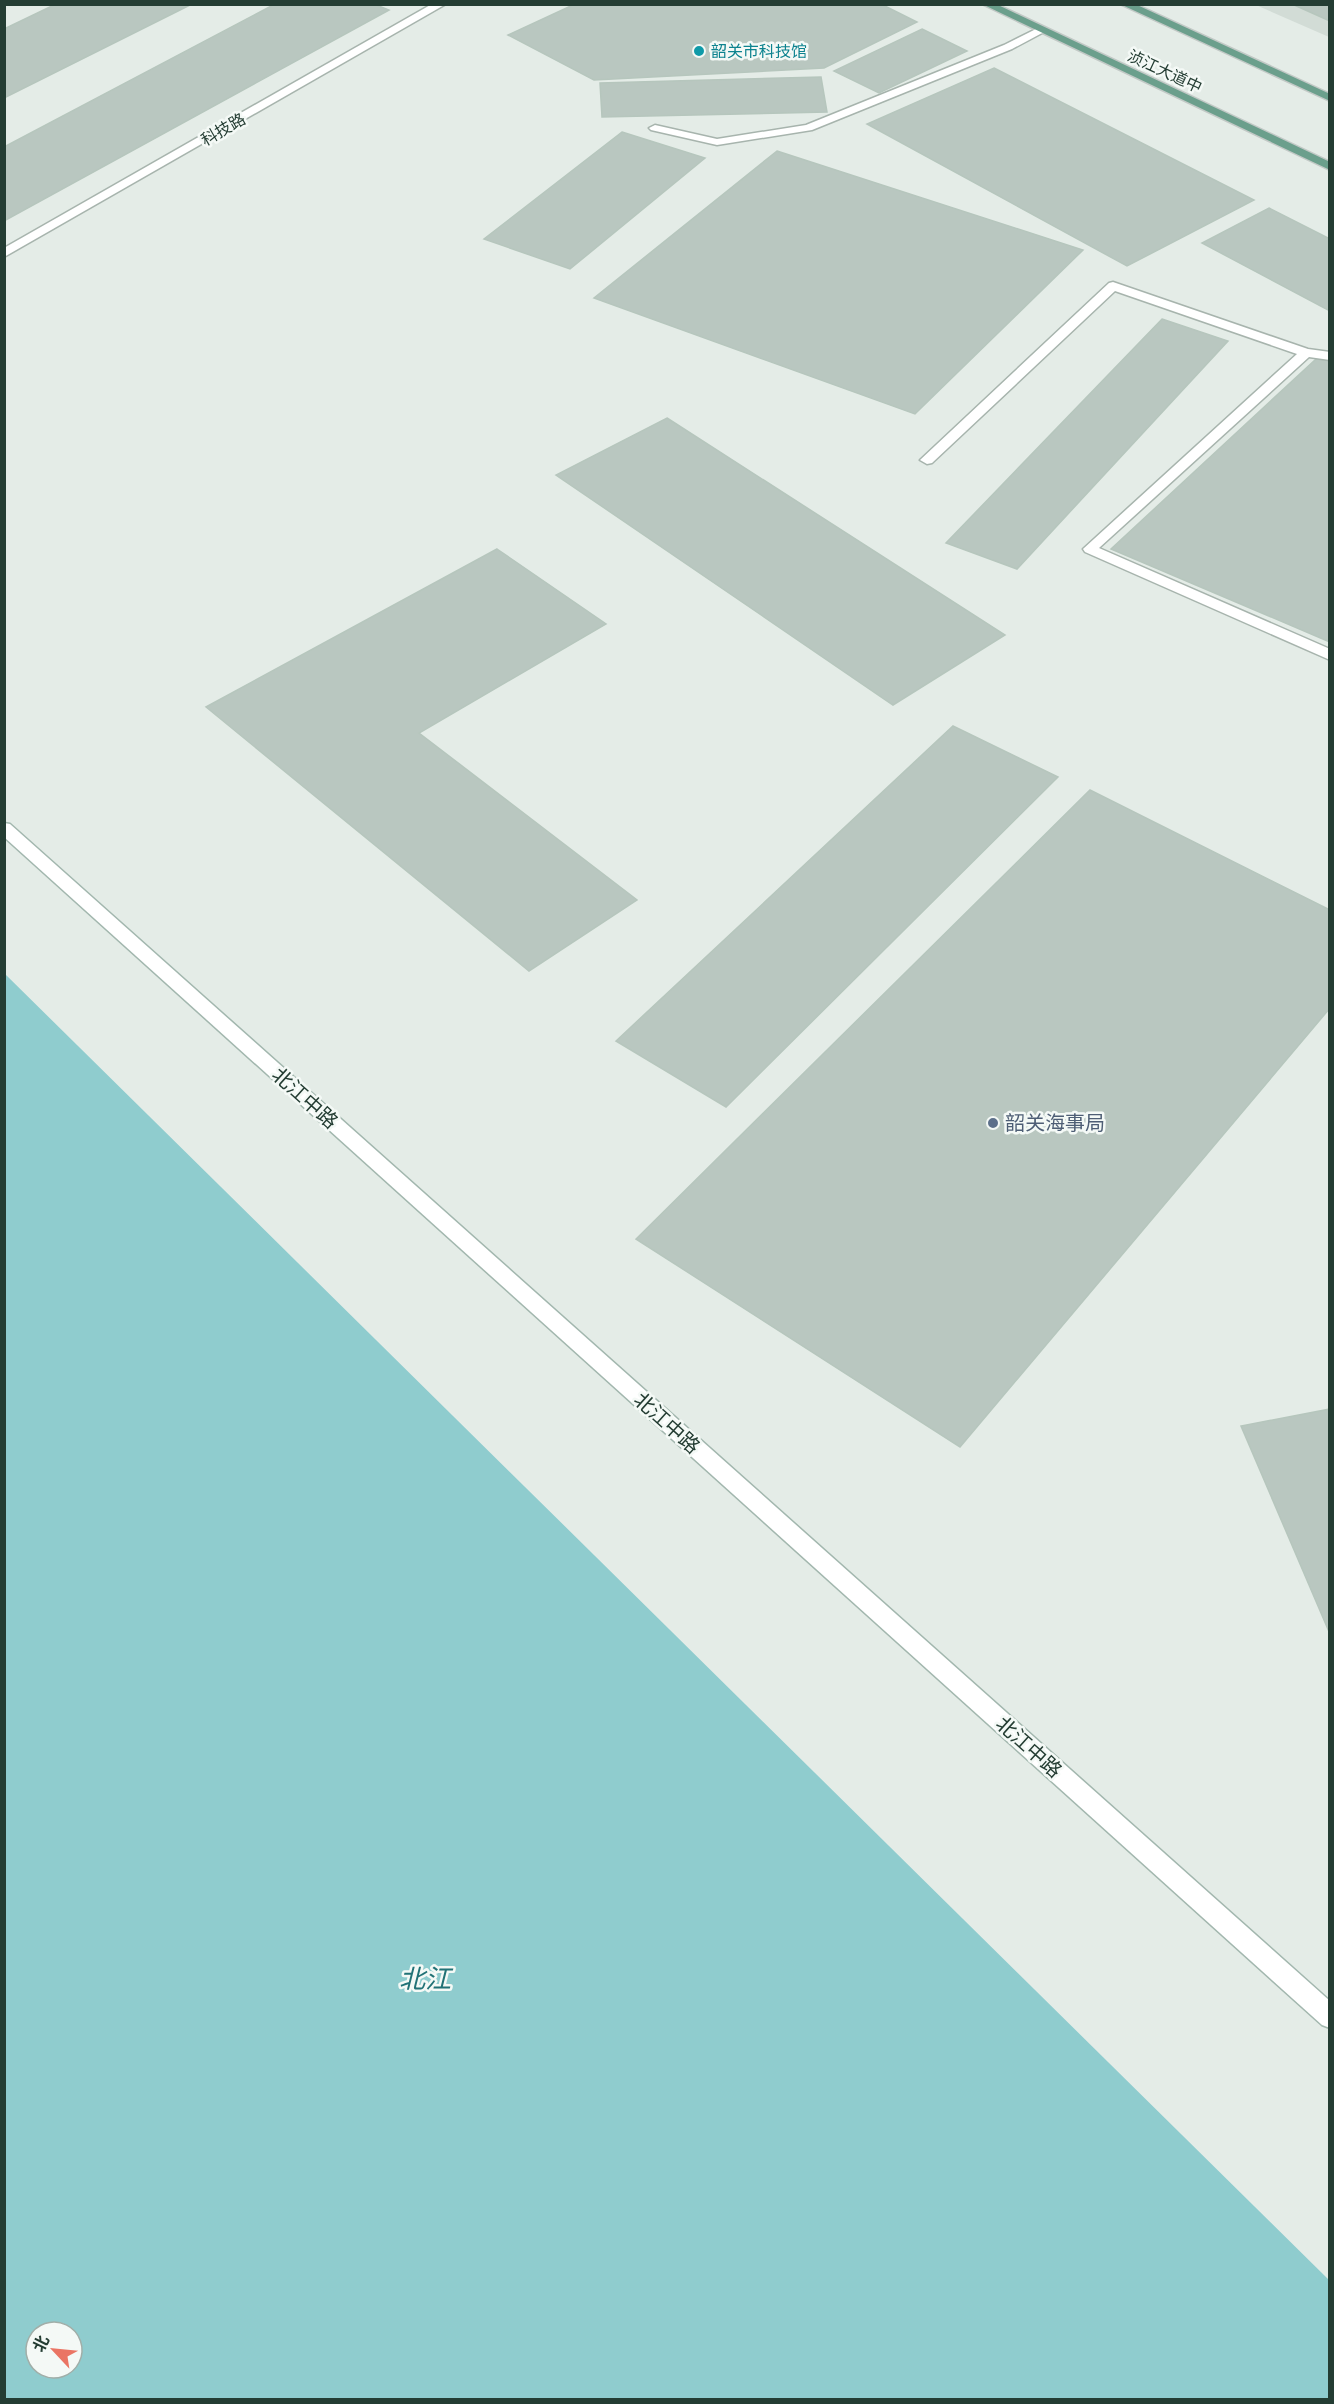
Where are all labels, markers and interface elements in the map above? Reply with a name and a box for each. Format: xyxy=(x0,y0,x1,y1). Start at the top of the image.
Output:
place label: 韶关市科技馆 xyxy=(711,40,807,62)
marker: 韶关市科技馆 xyxy=(692,44,706,58)
street label: 浈江大道中 xyxy=(1124,44,1206,98)
street label: 科技路 xyxy=(197,107,249,151)
street label: 北江中路 xyxy=(267,1061,344,1134)
place label: 韶关海事局 xyxy=(1005,1109,1105,1136)
marker: 韶关海事局 xyxy=(986,1116,1000,1130)
street label: 北江中路 xyxy=(629,1386,706,1459)
street label: 北江中路 xyxy=(991,1710,1068,1783)
water label: 北江 xyxy=(399,1960,454,1996)
north arrow xyxy=(24,2320,84,2380)
text: 北 xyxy=(27,2331,54,2355)

